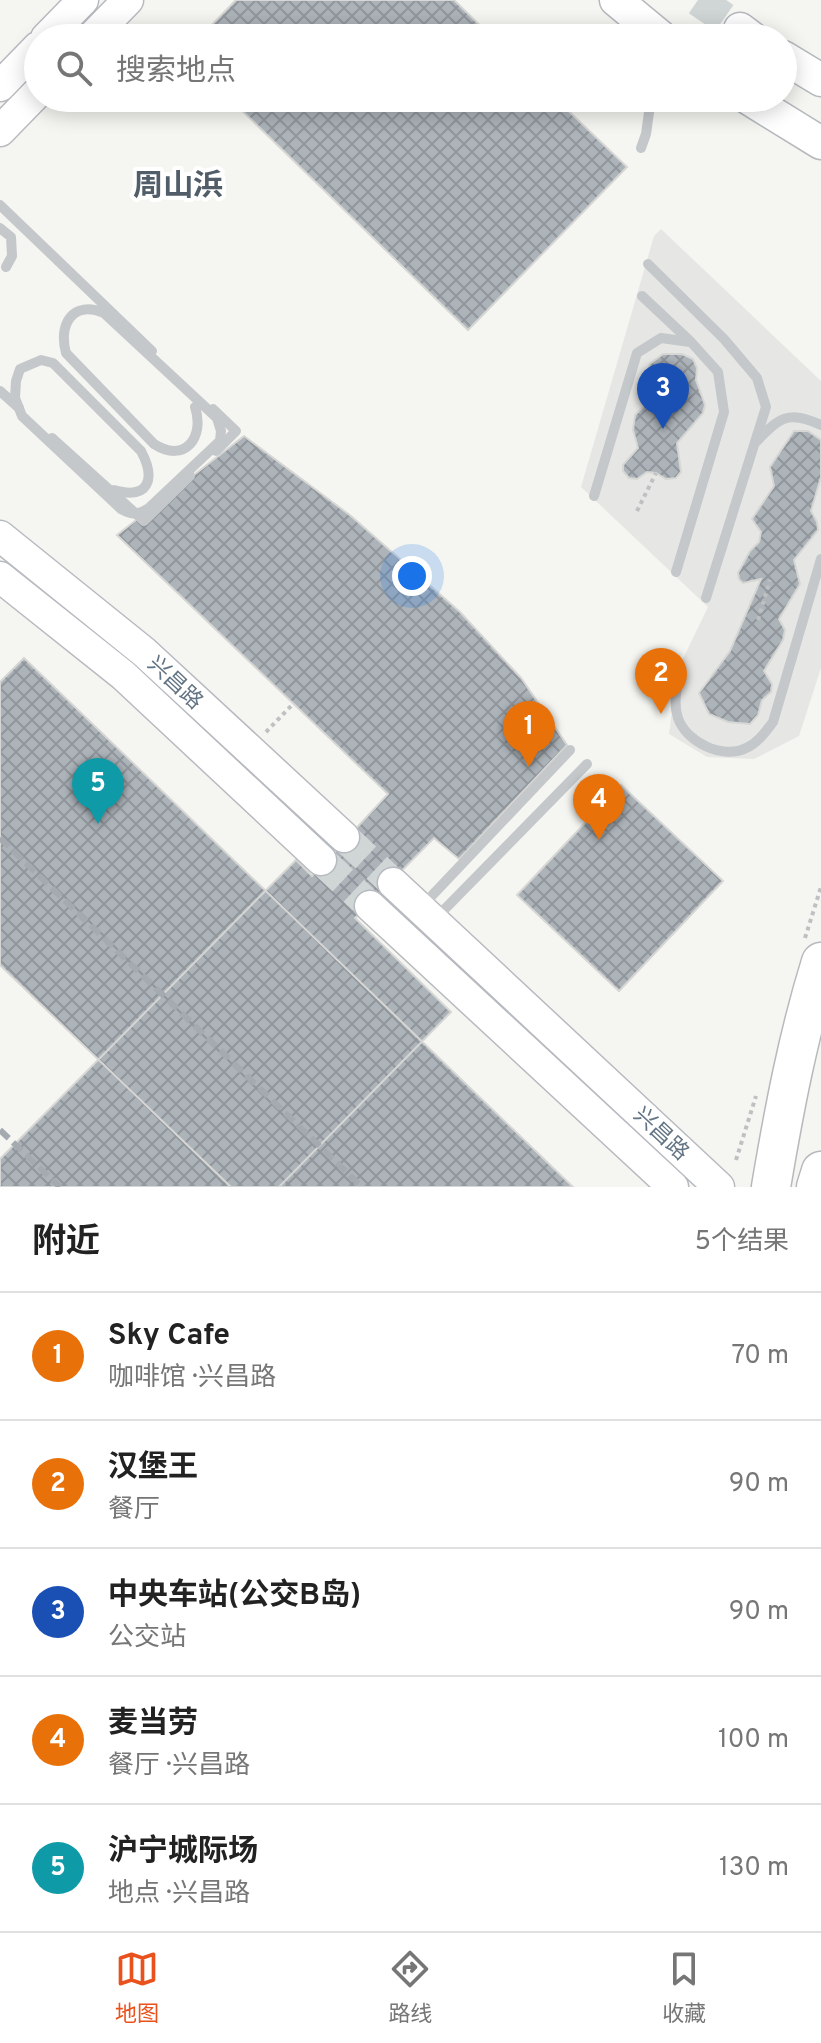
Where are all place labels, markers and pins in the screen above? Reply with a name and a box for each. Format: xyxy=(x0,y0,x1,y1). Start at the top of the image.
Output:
pin: 3 xyxy=(637,363,689,429)
pin: 2 xyxy=(635,648,687,714)
pin: 1 xyxy=(503,701,555,767)
pin: 5 xyxy=(72,758,124,824)
pin: 4 xyxy=(573,774,625,840)

